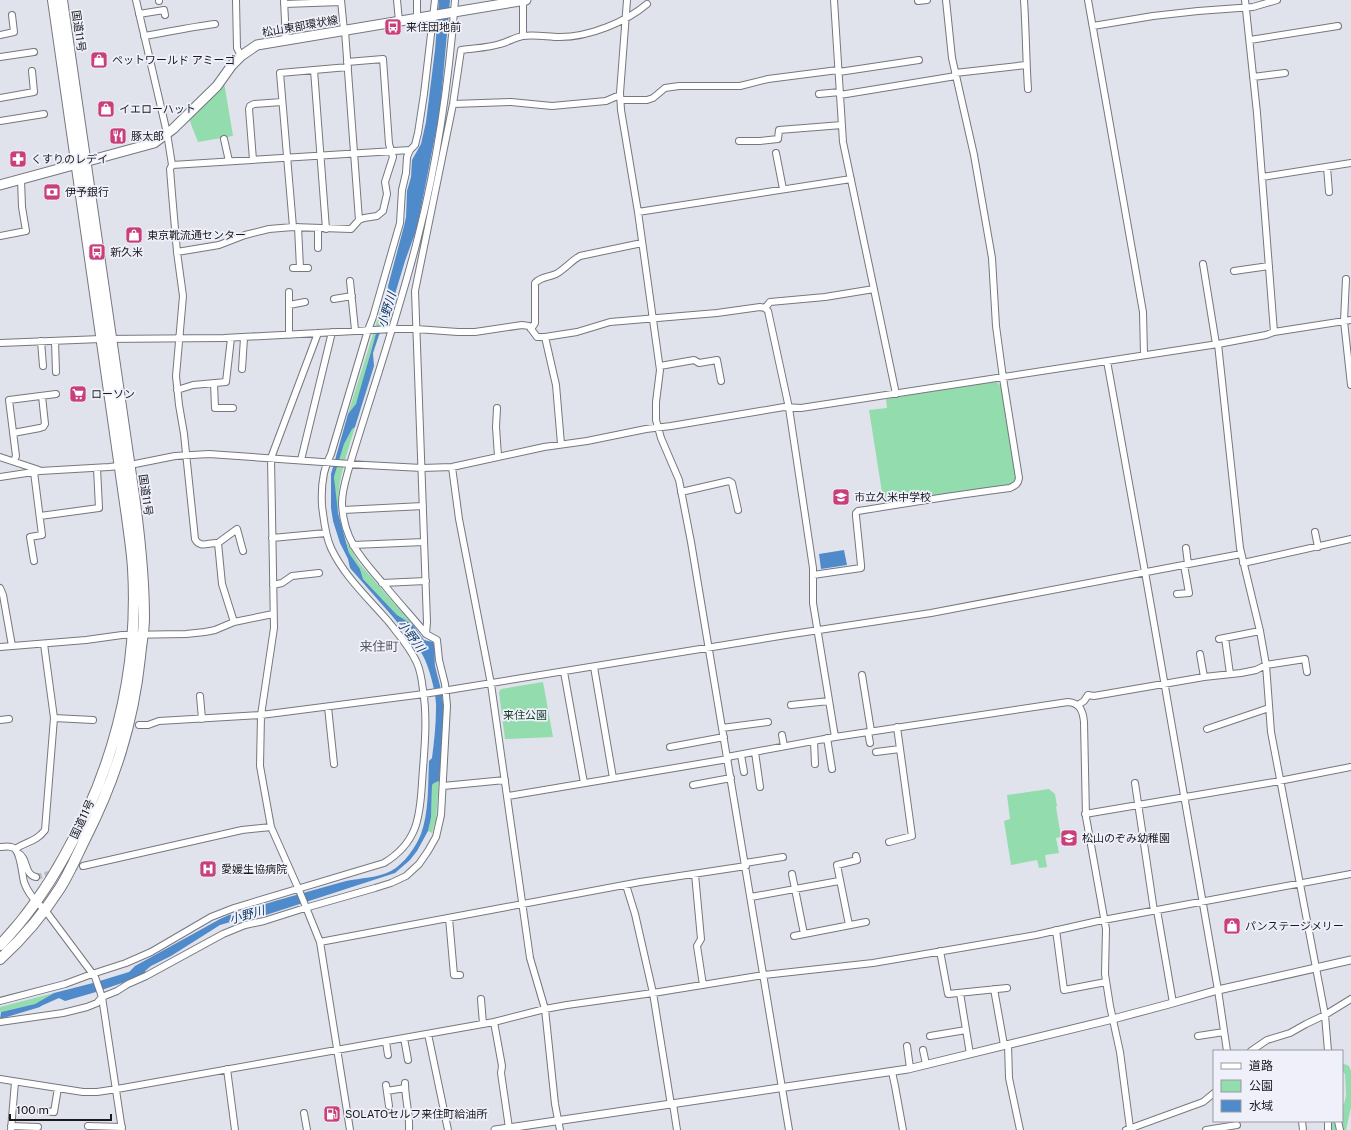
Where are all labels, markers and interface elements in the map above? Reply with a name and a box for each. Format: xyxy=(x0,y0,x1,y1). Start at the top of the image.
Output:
street label: 国道11号 xyxy=(70,9,88,53)
street label: 松山東部環状線 xyxy=(261,13,339,39)
bus stop icon: 来住団地前 xyxy=(383,17,403,37)
place label: 来住団地前 xyxy=(406,21,461,33)
shop icon: ペットワールド アミーゴ xyxy=(89,50,109,70)
place label: ペットワールド アミーゴ xyxy=(112,54,235,66)
shop icon: イエローハット xyxy=(96,99,116,119)
place label: イエローハット xyxy=(119,103,196,115)
restaurant icon: 豚太郎 xyxy=(108,126,128,146)
place label: 豚太郎 xyxy=(131,130,164,142)
pharmacy icon: くすりのレデイ xyxy=(8,149,28,169)
place label: くすりのレデイ xyxy=(31,153,108,165)
bank icon: 伊予銀行 xyxy=(42,182,62,202)
place label: 伊予銀行 xyxy=(65,186,109,198)
shop icon: 東京靴流通センター xyxy=(124,225,144,245)
place label: 東京靴流通センター xyxy=(147,229,246,241)
bus stop icon: 新久米 xyxy=(87,242,107,262)
place label: 新久米 xyxy=(110,246,143,258)
water label: 小野川 xyxy=(375,289,400,329)
supermarket icon: ローソン xyxy=(68,384,88,404)
place label: ローソン xyxy=(91,388,135,400)
street label: 国道11号 xyxy=(137,473,155,517)
school or university icon: 市立久米中学校 xyxy=(831,487,851,507)
place label: 市立久米中学校 xyxy=(854,491,931,503)
water label: 小野川 xyxy=(395,617,429,656)
district label: 来住町 xyxy=(359,639,399,654)
park label: 来住公園 xyxy=(503,709,547,721)
street label: 国道11号 xyxy=(68,797,96,841)
school or university icon: 松山のぞみ幼稚園 xyxy=(1059,828,1079,848)
place label: 松山のぞみ幼稚園 xyxy=(1082,832,1170,844)
hospital icon: 愛媛生協病院 xyxy=(198,859,218,879)
place label: 愛媛生協病院 xyxy=(221,863,287,875)
water label: 小野川 xyxy=(228,903,268,927)
shop icon: パンステージメリー xyxy=(1222,916,1242,936)
place label: パンステージメリー xyxy=(1245,920,1344,932)
legend xyxy=(1213,1050,1343,1122)
text: 道路 xyxy=(1249,1059,1273,1073)
text: 公園 xyxy=(1249,1079,1273,1093)
scale bar xyxy=(10,1096,111,1122)
text: 水域 xyxy=(1249,1099,1273,1113)
text: 100 m xyxy=(16,1103,49,1117)
fuel station icon: SOLATOセルフ来住町給油所 xyxy=(322,1104,342,1124)
place label: SOLATOセルフ来住町給油所 xyxy=(345,1108,488,1120)

